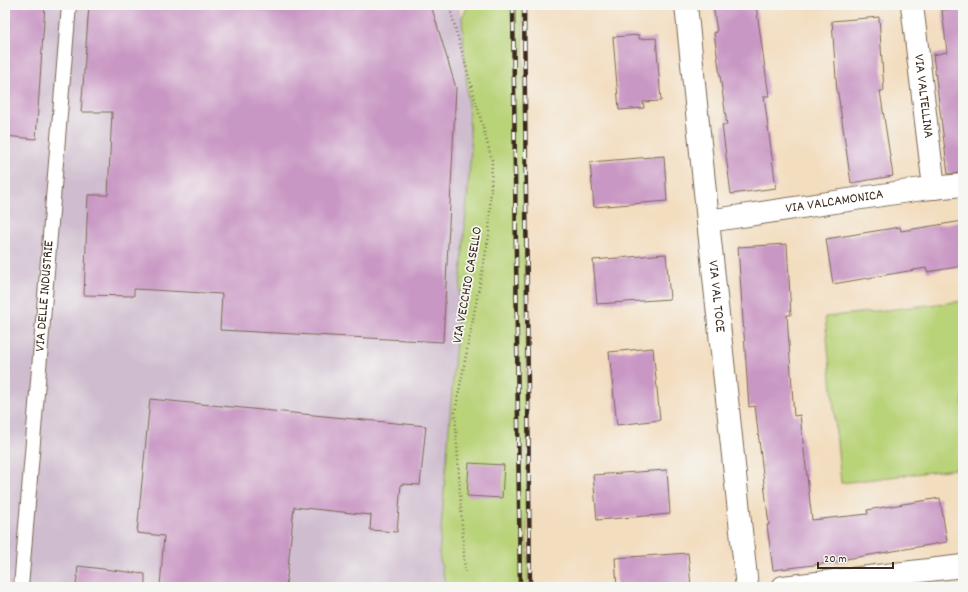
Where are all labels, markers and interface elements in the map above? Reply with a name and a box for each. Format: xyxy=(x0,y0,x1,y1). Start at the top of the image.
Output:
street label: VIA VALTELLINA xyxy=(908,53,938,140)
street label: VIA VALCAMONICA xyxy=(784,185,885,219)
street label: VIA VECCHIO CASELLO xyxy=(448,225,488,345)
street label: VIA DELLE INDUSTRIE xyxy=(30,239,60,352)
street label: VIA VAL TOCE xyxy=(702,259,730,334)
scale bar xyxy=(818,544,893,570)
text: 20 m xyxy=(824,551,847,568)

